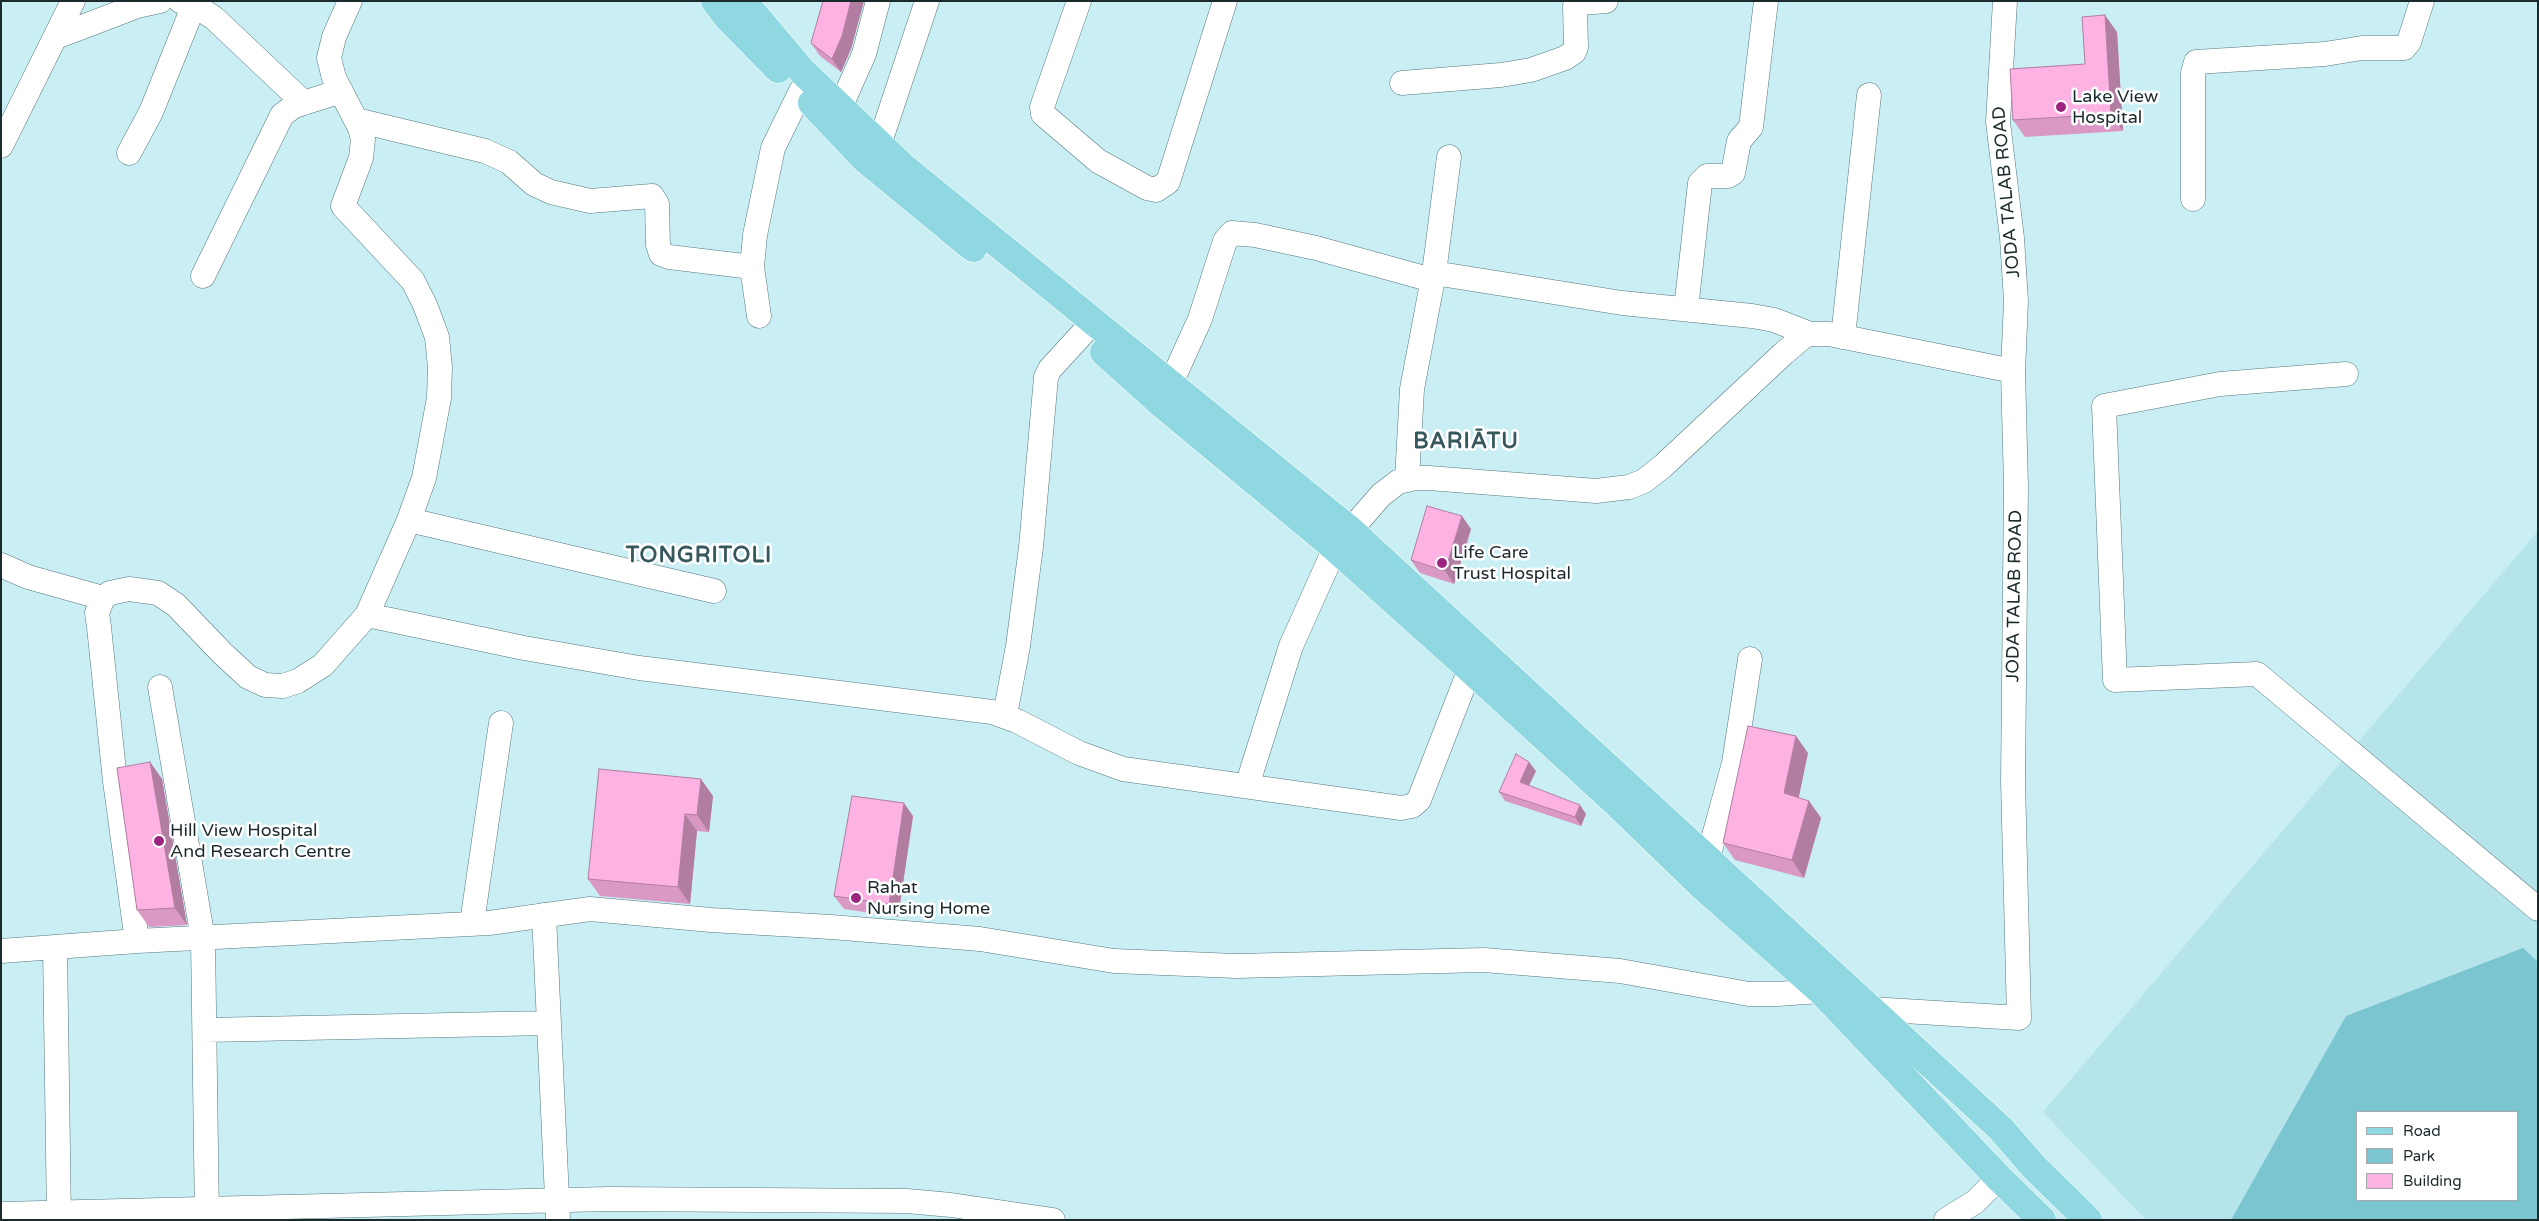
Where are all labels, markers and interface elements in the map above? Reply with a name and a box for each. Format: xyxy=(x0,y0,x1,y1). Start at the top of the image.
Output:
place label: Lake View Hospital xyxy=(2072,86,2158,128)
marker: Lake View Hospital xyxy=(2054,100,2068,114)
street label: JODA TALAB ROAD xyxy=(1989,105,2025,279)
district label: BARIĀTU xyxy=(1412,429,1520,455)
street label: JODA TALAB ROAD xyxy=(2003,510,2027,682)
place label: Life Care Trust Hospital xyxy=(1453,542,1571,584)
district label: TONGRITOLI xyxy=(624,543,774,569)
marker: Life Care Trust Hospital xyxy=(1435,556,1449,570)
place label: Hill View Hospital And Research Centre xyxy=(170,820,351,862)
marker: Hill View Hospital And Research Centre xyxy=(152,834,166,848)
place label: Rahat Nursing Home xyxy=(867,877,990,920)
marker: Rahat Nursing Home xyxy=(849,891,863,905)
legend xyxy=(2356,1111,2519,1201)
text: Road xyxy=(2403,1122,2441,1140)
text: Park xyxy=(2403,1147,2435,1165)
text: Building xyxy=(2403,1172,2462,1190)

